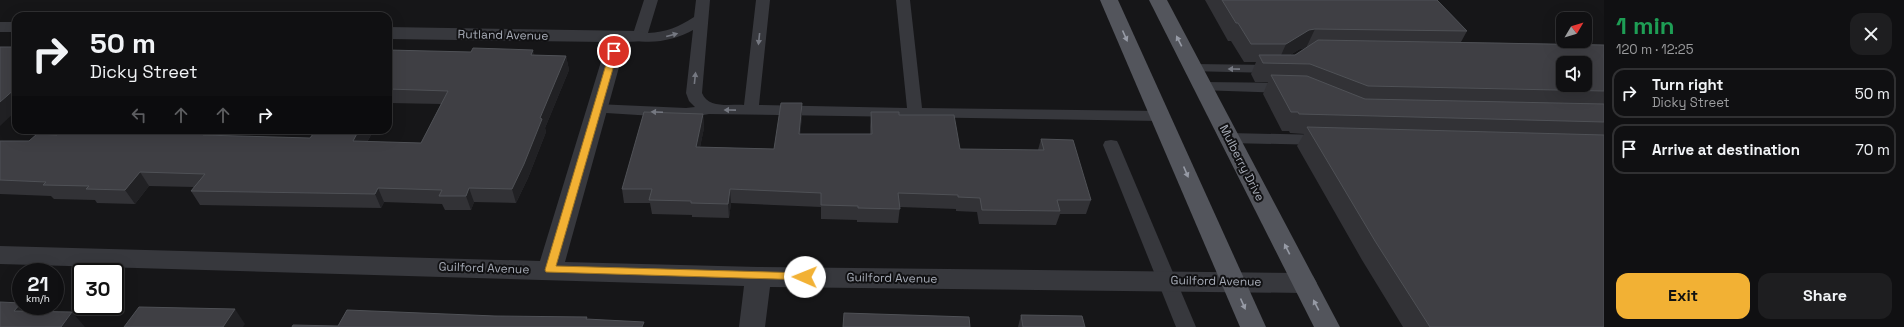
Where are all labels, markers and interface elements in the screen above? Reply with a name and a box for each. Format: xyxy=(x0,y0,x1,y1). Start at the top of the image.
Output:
text: 1 min xyxy=(1616,10,1675,41)
north arrow xyxy=(1556,12,1592,48)
map controls xyxy=(1556,12,1592,92)
button: close xyxy=(1850,13,1892,55)
text: 50 m xyxy=(90,25,156,61)
street label: Rutland Avenue xyxy=(458,26,548,44)
icon: right xyxy=(24,28,76,80)
one-way arrow xyxy=(1122,30,1128,41)
one-way arrow xyxy=(667,32,679,38)
one-way arrow xyxy=(756,33,762,45)
pin xyxy=(597,34,631,68)
one-way arrow xyxy=(1176,35,1182,47)
icon: arrive xyxy=(603,40,625,62)
text: 120 m · 12:25 xyxy=(1616,41,1693,58)
button: sound xyxy=(1556,56,1592,92)
text: Dicky Street xyxy=(90,60,197,83)
one-way arrow xyxy=(1227,66,1240,72)
one-way arrow xyxy=(692,72,699,84)
text: Turn right xyxy=(1652,75,1723,94)
icon: right xyxy=(1618,82,1640,104)
text: 50 m xyxy=(1855,84,1890,103)
text: Dicky Street xyxy=(1652,94,1730,111)
icon: left xyxy=(128,104,150,126)
icon: ahead xyxy=(170,104,192,126)
icon: ahead xyxy=(212,104,234,126)
icon: right xyxy=(254,104,276,126)
one-way arrow xyxy=(723,107,736,113)
one-way arrow xyxy=(651,108,663,115)
street label: Mulberry Drive xyxy=(1216,122,1268,204)
icon: arrive xyxy=(1618,138,1640,160)
text: Arrive at destination xyxy=(1652,140,1800,159)
text: 70 m xyxy=(1855,140,1890,159)
one-way arrow xyxy=(1183,166,1189,178)
one-way arrow xyxy=(1283,243,1290,255)
position arrow xyxy=(784,256,826,298)
street label: Guilford Avenue xyxy=(438,258,530,278)
speed limit sign: 30 xyxy=(72,263,124,315)
street label: Guilford Avenue xyxy=(846,269,938,287)
text: 21 xyxy=(28,271,48,297)
street label: Guilford Avenue xyxy=(1170,272,1262,290)
button: Exit xyxy=(1616,273,1750,319)
button: Share xyxy=(1758,273,1892,319)
text: km/h xyxy=(26,292,50,305)
one-way arrow xyxy=(1240,299,1246,311)
one-way arrow xyxy=(1313,299,1319,311)

